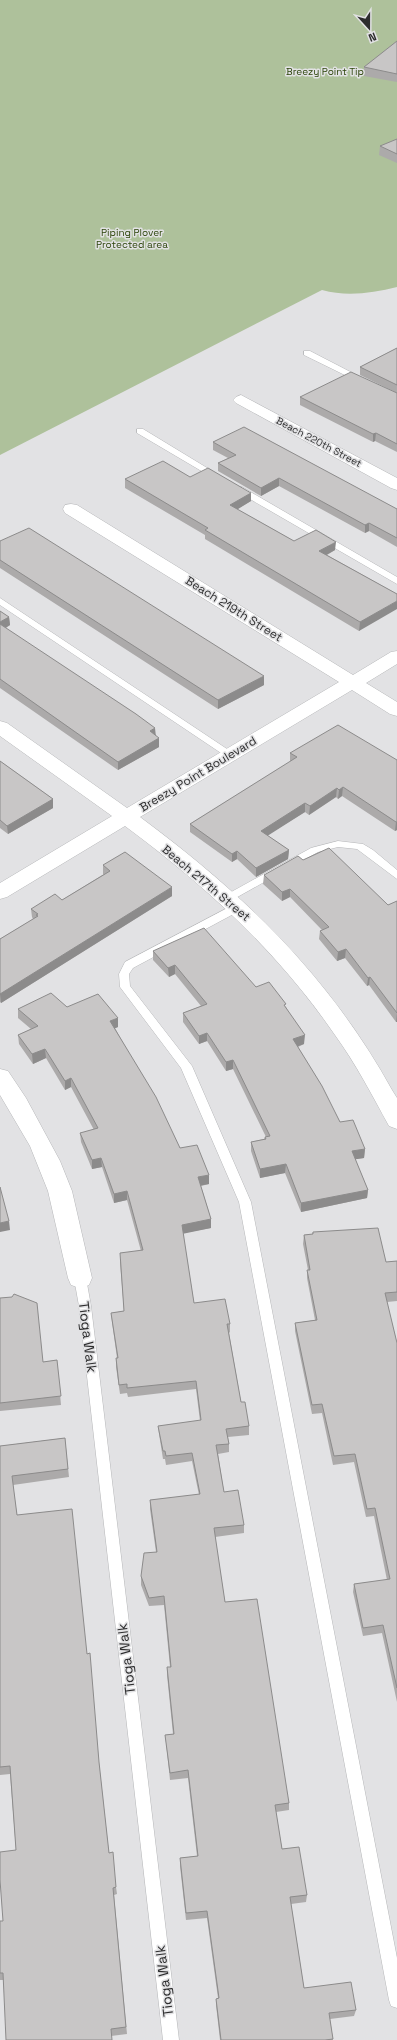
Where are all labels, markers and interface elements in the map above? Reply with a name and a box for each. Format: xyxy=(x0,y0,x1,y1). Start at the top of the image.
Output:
north arrow xyxy=(349,8,389,48)
text: N xyxy=(367,29,379,45)
park label: Breezy Point Tip xyxy=(286,65,364,78)
park label: Piping Plover Protected area xyxy=(96,226,168,251)
street label: Beach 220th Street xyxy=(274,414,364,470)
street label: Beach 219th Street xyxy=(182,573,286,645)
street label: Breezy Point Boulevard xyxy=(137,733,259,815)
street label: Beach 217th Street xyxy=(158,841,254,925)
street label: Tioga Walk xyxy=(75,1300,101,1374)
street label: Tioga Walk xyxy=(113,1622,139,1696)
street label: Tioga Walk xyxy=(151,1944,177,2018)

